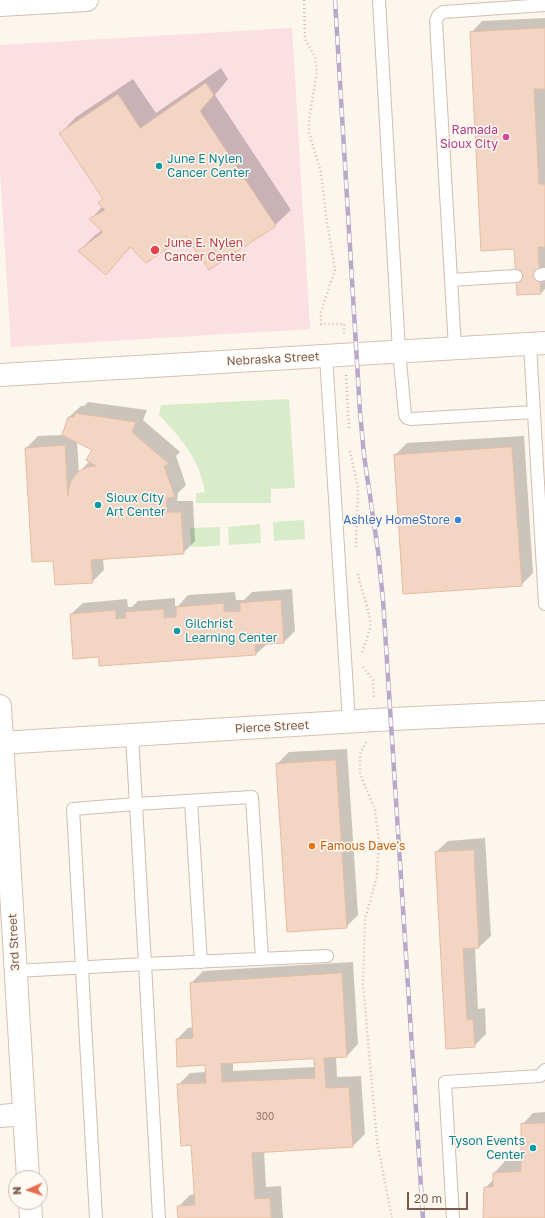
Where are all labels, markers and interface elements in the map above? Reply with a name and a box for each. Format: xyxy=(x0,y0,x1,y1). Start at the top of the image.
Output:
place label: Ramada Sioux City xyxy=(440,123,498,151)
marker: Ramada Sioux City xyxy=(501,132,511,142)
place label: June E Nylen Cancer Center xyxy=(167,152,249,180)
marker: June E Nylen Cancer Center xyxy=(154,161,164,171)
place label: June E. Nylen Cancer Center xyxy=(164,236,246,264)
marker: June E. Nylen Cancer Center xyxy=(149,244,161,256)
street label: Nebraska Street xyxy=(226,349,320,369)
place label: Sioux City Art Center xyxy=(106,491,166,519)
marker: Sioux City Art Center xyxy=(93,500,103,510)
place label: Ashley HomeStore xyxy=(343,513,450,527)
marker: Ashley HomeStore xyxy=(453,515,463,525)
place label: Gilchrist Learning Center xyxy=(185,617,277,645)
marker: Gilchrist Learning Center xyxy=(172,626,182,636)
street label: Pierce Street xyxy=(234,718,310,736)
place label: Famous Dave's xyxy=(320,839,405,853)
marker: Famous Dave's xyxy=(307,841,317,851)
street label: 3rd Street xyxy=(5,913,23,971)
house number: 300 xyxy=(256,1111,274,1123)
place label: Tyson Events Center xyxy=(449,1134,525,1162)
marker: Tyson Events Center xyxy=(528,1143,538,1153)
north arrow xyxy=(8,1170,48,1210)
scale bar xyxy=(409,1184,470,1210)
text: N xyxy=(10,1186,23,1195)
text: 20 m xyxy=(414,1191,442,1206)

